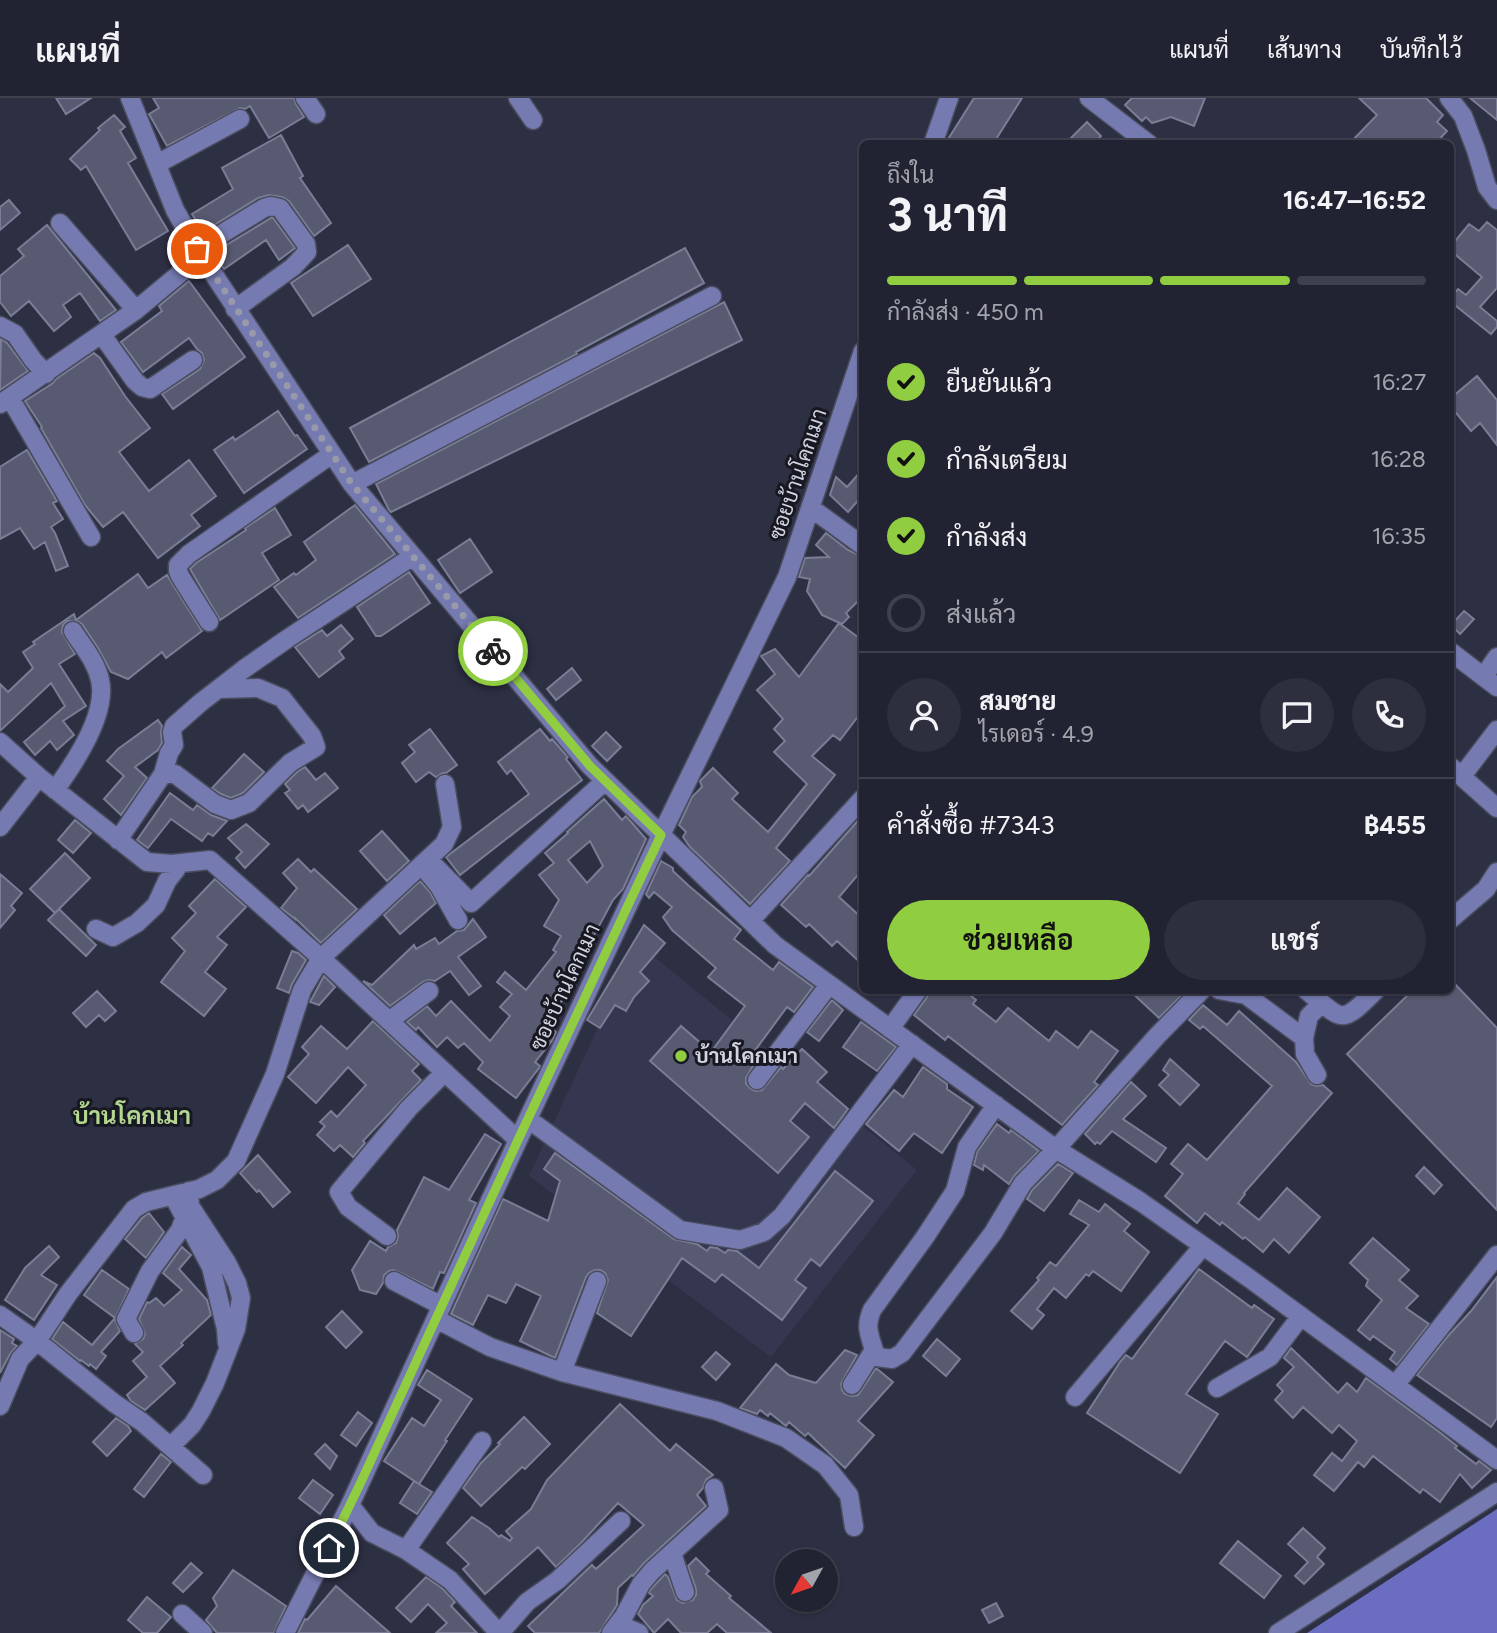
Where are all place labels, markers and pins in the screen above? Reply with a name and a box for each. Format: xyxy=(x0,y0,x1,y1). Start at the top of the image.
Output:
pin xyxy=(167,219,227,279)
place label: บ้านโคกเมา xyxy=(695,1042,798,1068)
marker: บ้านโคกเมา xyxy=(673,1048,689,1064)
pin xyxy=(299,1518,359,1578)

